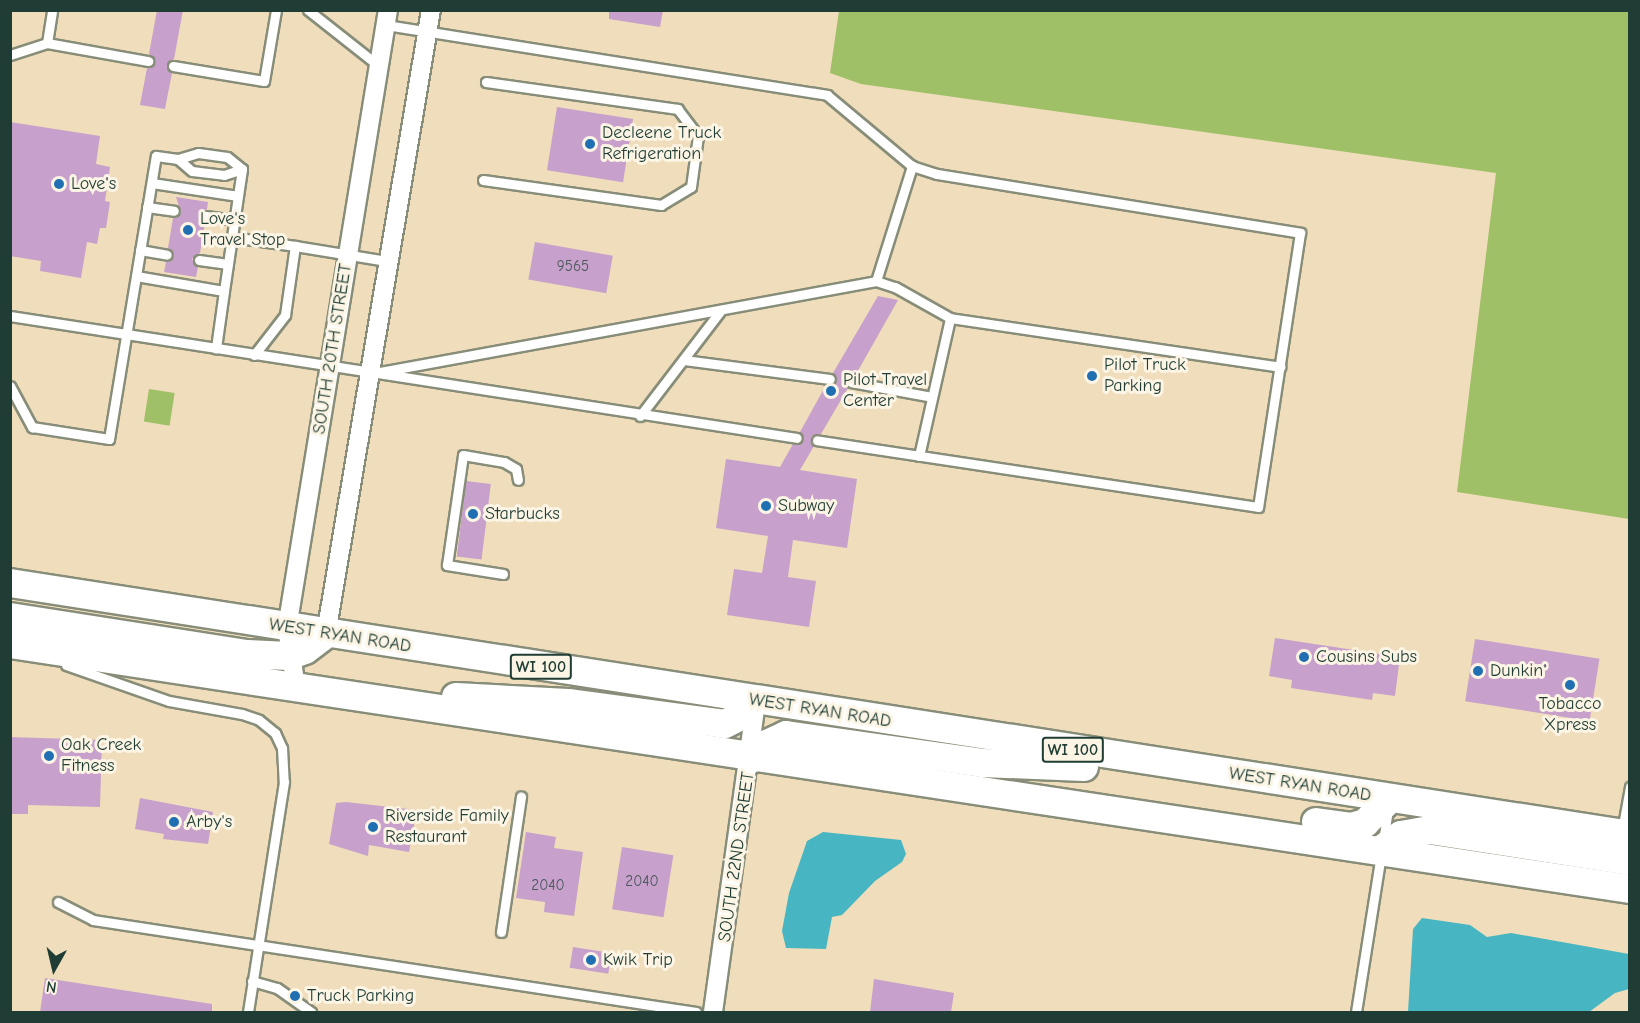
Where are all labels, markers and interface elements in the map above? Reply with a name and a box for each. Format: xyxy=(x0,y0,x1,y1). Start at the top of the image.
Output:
place label: Decleene Truck Refrigeration xyxy=(602,123,721,166)
marker: Decleene Truck Refrigeration xyxy=(583,137,597,151)
place label: Love's xyxy=(71,173,116,195)
marker: Love's xyxy=(52,177,66,191)
place label: Love's Travel Stop xyxy=(200,209,285,252)
marker: Love's Travel Stop xyxy=(181,223,195,237)
house number: 9565 xyxy=(557,258,589,276)
street label: SOUTH 20TH STREET xyxy=(309,262,357,436)
place label: Pilot Truck Parking xyxy=(1104,355,1186,398)
marker: Pilot Truck Parking xyxy=(1085,369,1099,383)
place label: Pilot Travel Center xyxy=(843,370,927,412)
marker: Pilot Travel Center xyxy=(824,384,838,398)
place label: Subway xyxy=(778,495,834,517)
marker: Subway xyxy=(759,499,773,513)
place label: Starbucks xyxy=(485,503,560,525)
marker: Starbucks xyxy=(466,507,480,521)
street label: WEST RYAN ROAD xyxy=(267,614,413,658)
place label: Cousins Subs xyxy=(1316,646,1417,668)
marker: Cousins Subs xyxy=(1297,650,1311,664)
road number: WI 100 xyxy=(510,654,572,680)
place label: Dunkin' xyxy=(1490,660,1547,682)
marker: Dunkin' xyxy=(1471,664,1485,678)
marker: Tobacco Xpress xyxy=(1563,678,1577,692)
street label: WEST RYAN ROAD xyxy=(747,689,893,733)
place label: Tobacco Xpress xyxy=(1538,694,1602,736)
place label: Oak Creek Fitness xyxy=(61,735,141,777)
road number: WI 100 xyxy=(1042,737,1104,763)
marker: Oak Creek Fitness xyxy=(42,749,56,763)
street label: WEST RYAN ROAD xyxy=(1227,763,1373,807)
street label: SOUTH 22ND STREET xyxy=(714,771,760,943)
place label: Riverside Family Restaurant xyxy=(385,806,509,848)
place label: Arby's xyxy=(186,811,232,833)
marker: Arby's xyxy=(167,815,181,829)
marker: Riverside Family Restaurant xyxy=(366,820,380,834)
house number: 2040 xyxy=(625,873,659,891)
house number: 2040 xyxy=(531,877,565,895)
north arrow xyxy=(24,939,84,999)
place label: Kwik Trip xyxy=(603,949,673,971)
marker: Kwik Trip xyxy=(584,953,598,967)
text: N xyxy=(45,977,58,996)
place label: Truck Parking xyxy=(307,985,414,1007)
marker: Truck Parking xyxy=(288,989,302,1003)

